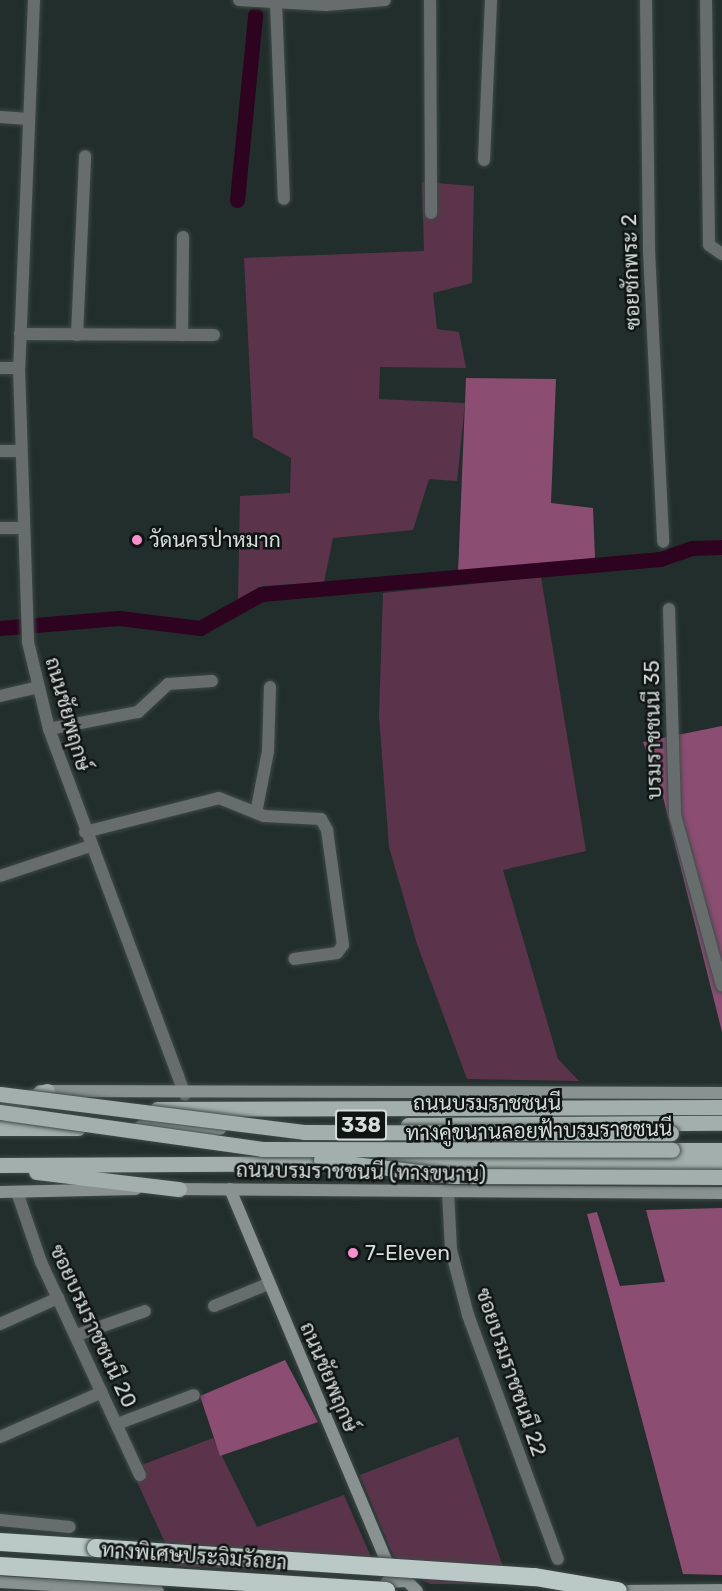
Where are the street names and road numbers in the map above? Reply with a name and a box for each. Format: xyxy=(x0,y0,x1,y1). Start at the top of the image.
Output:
street label: ซอยชักพระ 2 xyxy=(616,214,646,330)
street label: ถนนชัยพฤกษ์ xyxy=(40,654,96,774)
street label: บรมราชชนนี 35 xyxy=(639,660,667,800)
street label: ถนนบรมราชชนนี xyxy=(413,1090,561,1116)
road number: 338 xyxy=(334,1108,388,1142)
street label: ทางคู่ขนานลอยฟ้าบรมราชชนนี xyxy=(406,1116,672,1146)
street label: ถนนบรมราชชนนี (ทางขนาน) xyxy=(236,1157,486,1187)
street label: ซอยบรมราชชนนี 20 xyxy=(44,1240,142,1412)
street label: ซอยบรมราชชนนี 22 xyxy=(470,1285,552,1459)
street label: ถนนชัยพฤกษ์ xyxy=(294,1318,364,1436)
street label: ทางพิเศษประจิมรัถยา xyxy=(100,1537,288,1575)

